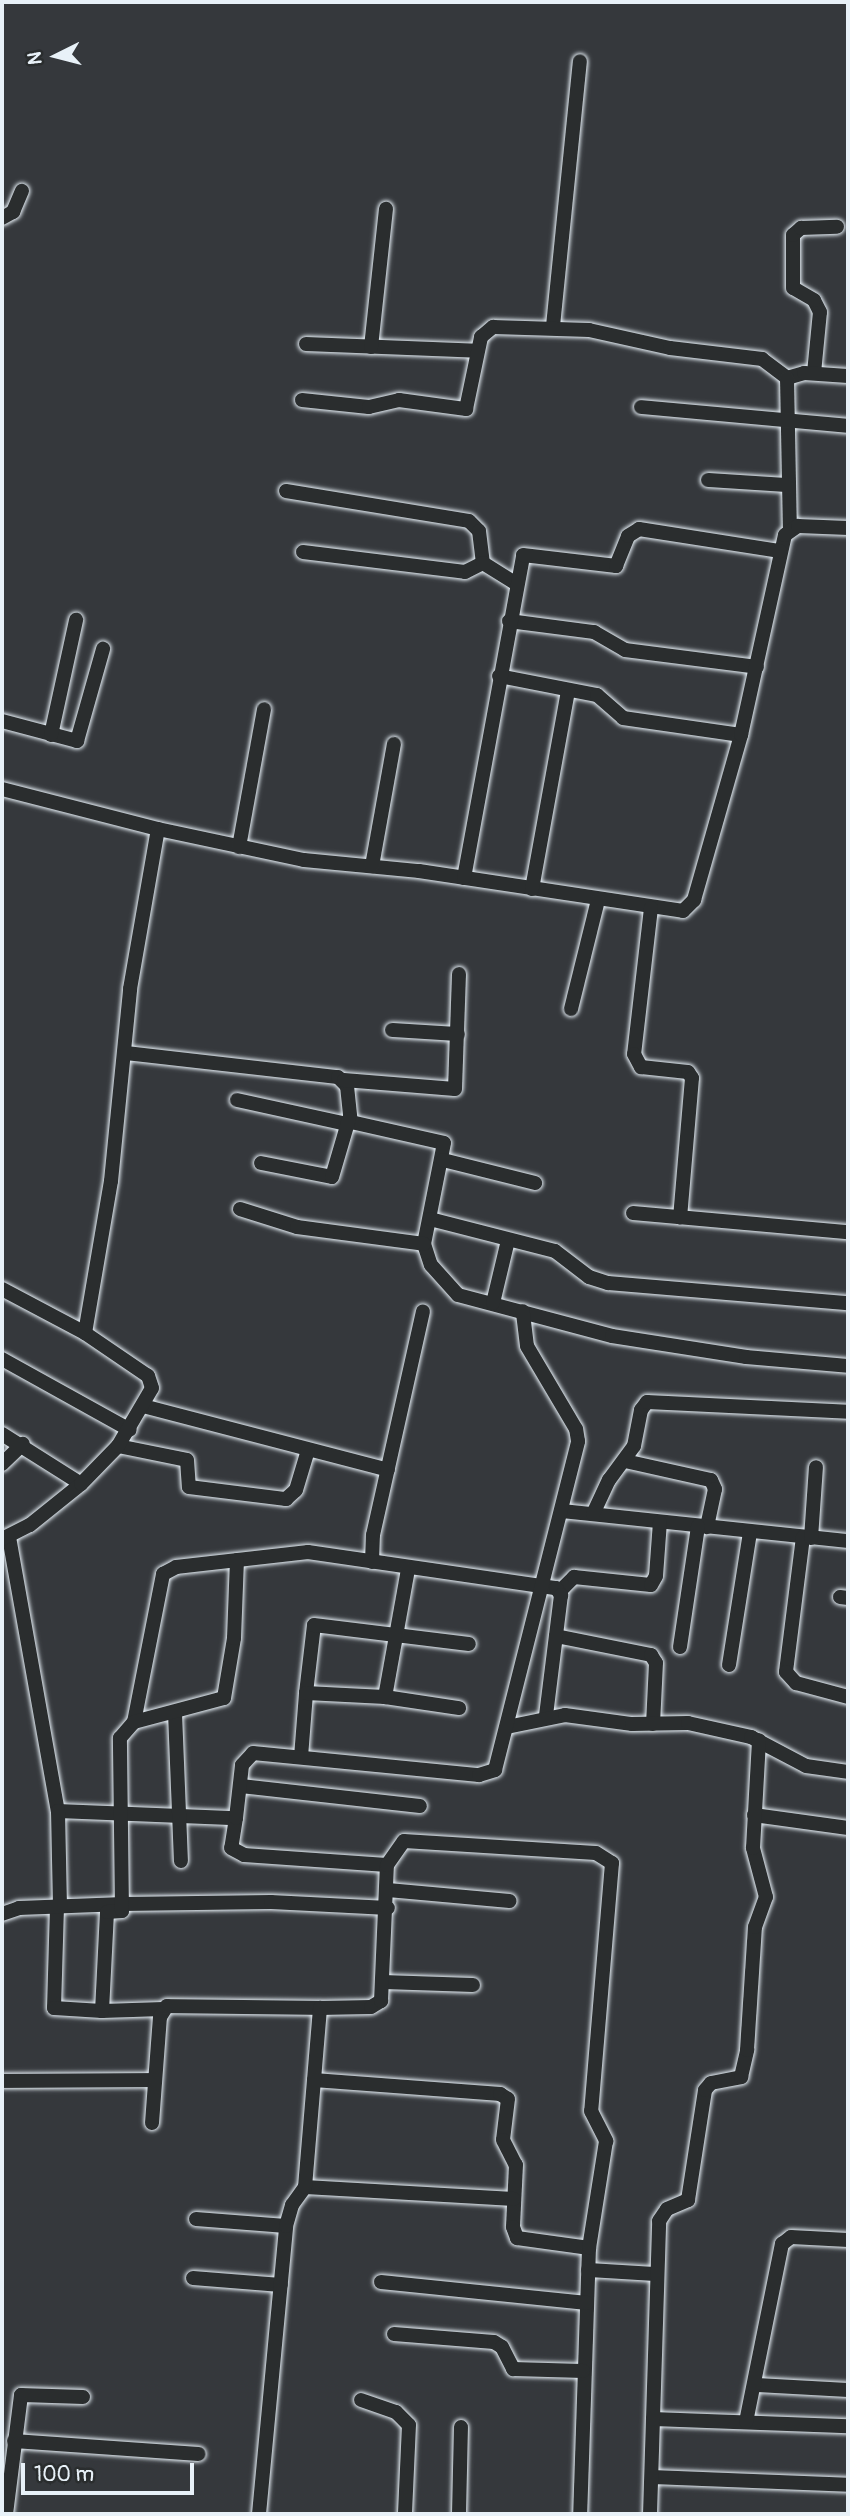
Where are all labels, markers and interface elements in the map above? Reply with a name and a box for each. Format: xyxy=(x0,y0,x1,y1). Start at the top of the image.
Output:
north arrow xyxy=(21,21,91,91)
text: N xyxy=(23,51,48,66)
scale bar xyxy=(24,2450,198,2494)
text: 100 m xyxy=(34,2461,94,2488)

